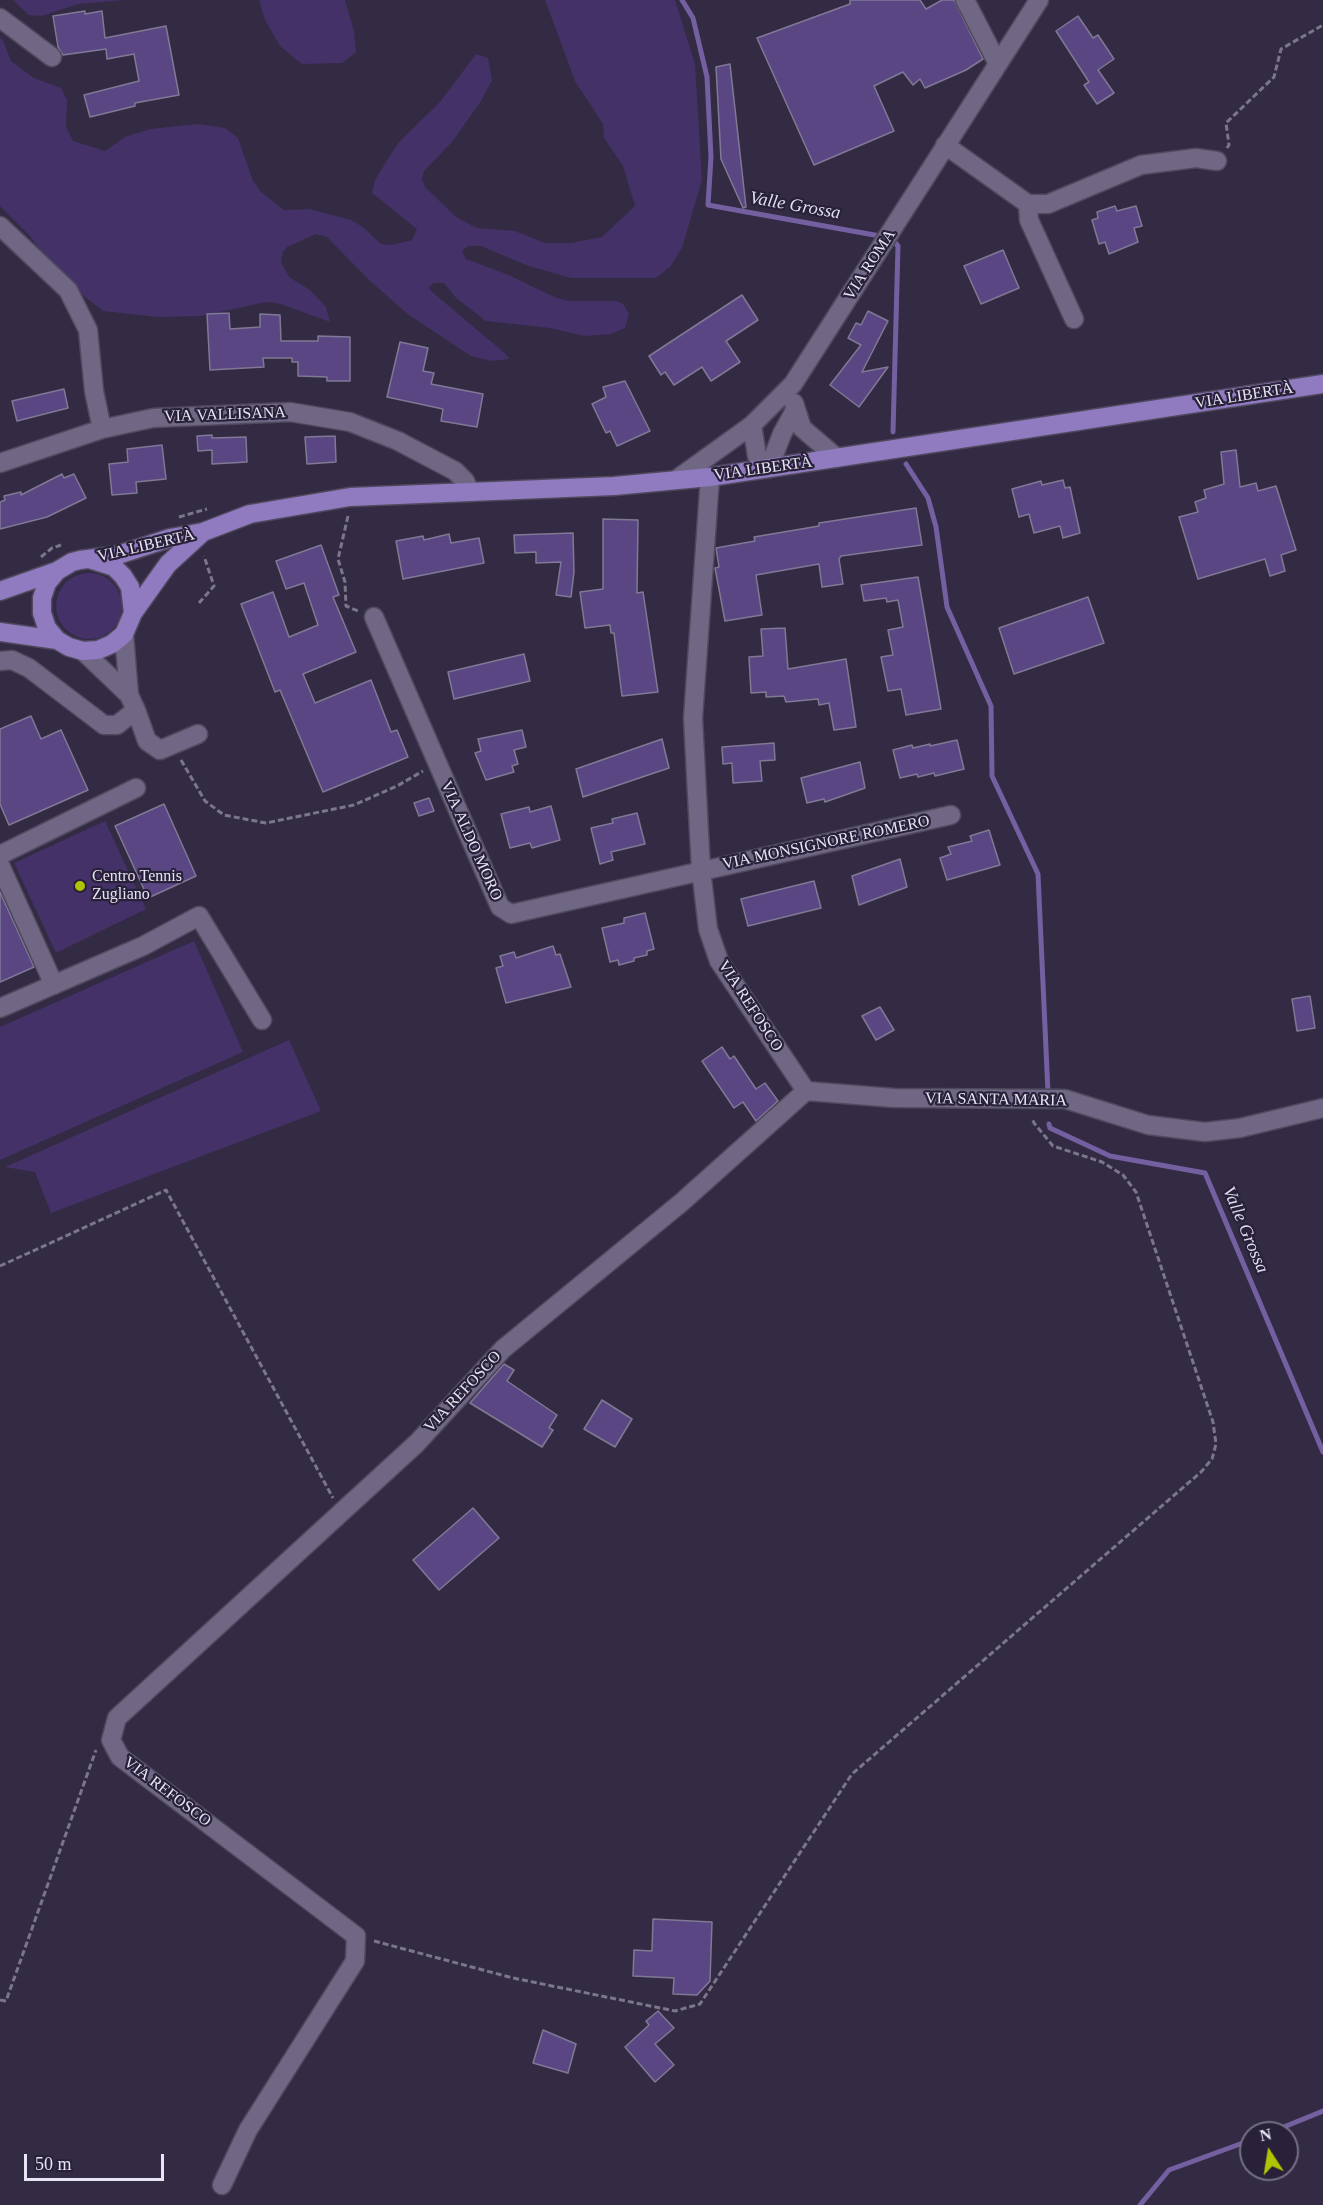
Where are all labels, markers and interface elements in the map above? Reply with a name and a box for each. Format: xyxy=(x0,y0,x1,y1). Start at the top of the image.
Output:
water label: Valle Grossa xyxy=(748,187,842,225)
street label: VIA ROMA xyxy=(840,226,900,304)
street label: VIA LIBERTÀ xyxy=(1194,379,1294,413)
street label: VIA VALLISANA xyxy=(164,403,286,427)
street label: VIA LIBERTÀ xyxy=(713,453,813,485)
street label: VIA LIBERTÀ xyxy=(96,526,196,566)
street label: VIA ALDO MORO xyxy=(436,778,506,904)
street label: VIA MONSIGNORE ROMERO xyxy=(721,812,931,874)
place label: Centro Tennis Zugliano xyxy=(92,867,182,905)
marker: Centro Tennis Zugliano xyxy=(73,879,87,893)
street label: VIA REFOSCO xyxy=(714,957,786,1055)
street label: VIA SANTA MARIA xyxy=(925,1089,1067,1111)
water label: Valle Grossa xyxy=(1217,1184,1273,1276)
street label: VIA REFOSCO xyxy=(420,1347,506,1437)
street label: VIA REFOSCO xyxy=(120,1753,214,1831)
north arrow xyxy=(1239,2121,1299,2181)
text: N xyxy=(1258,2125,1273,2144)
scale bar xyxy=(27,2142,166,2180)
text: 50 m xyxy=(35,2154,72,2174)

